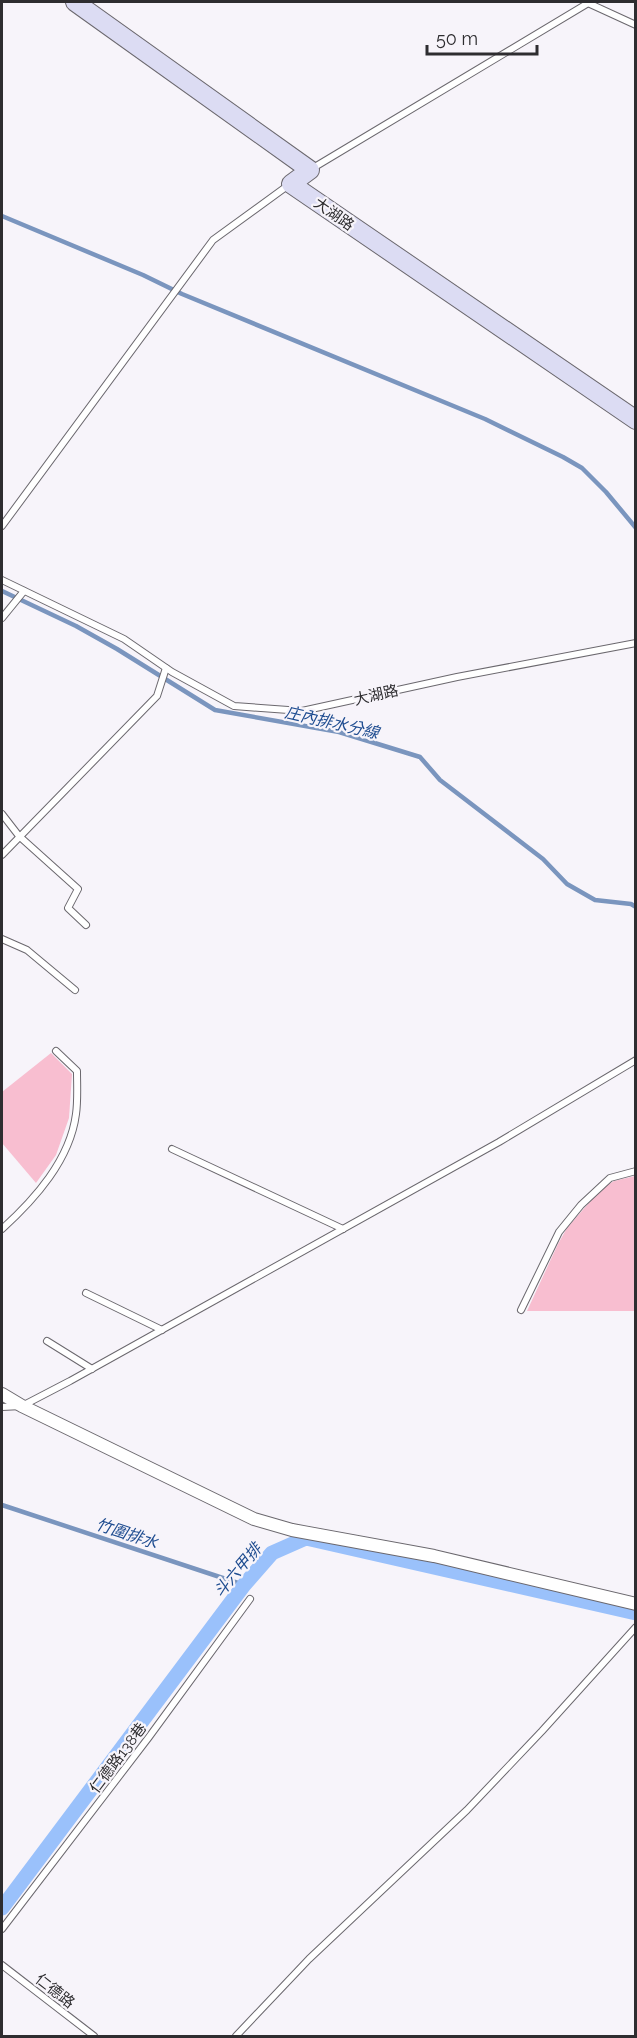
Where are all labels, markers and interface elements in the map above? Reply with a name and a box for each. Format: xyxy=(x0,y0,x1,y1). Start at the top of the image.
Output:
scale bar xyxy=(427,18,536,56)
text: 50 m xyxy=(436,28,478,49)
street label: 大湖路 xyxy=(310,194,358,234)
street label: 大湖路 xyxy=(352,681,400,709)
water label: 庄內排水分線 xyxy=(283,702,383,743)
water label: 竹圍排水 xyxy=(93,1515,161,1553)
water label: 斗六甲排 xyxy=(210,1538,267,1601)
street label: 仁德路138巷 xyxy=(86,1719,150,1797)
street label: 仁德路 xyxy=(32,1970,78,2012)

